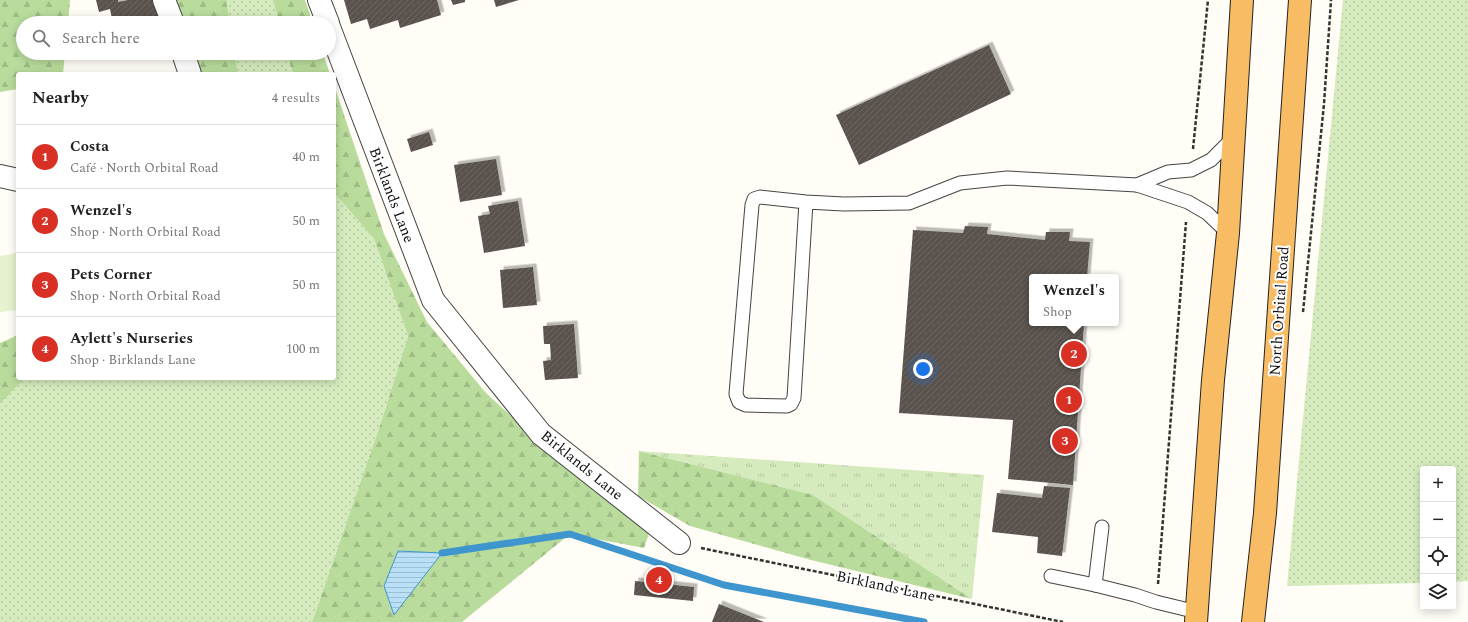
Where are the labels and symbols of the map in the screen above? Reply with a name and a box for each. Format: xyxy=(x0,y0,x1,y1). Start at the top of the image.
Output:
street label: Birklands Lane xyxy=(363,144,420,246)
street label: North Orbital Road xyxy=(1264,246,1295,376)
pin: 2 xyxy=(1061,339,1087,369)
your location xyxy=(913,359,933,379)
pin: 1 xyxy=(1056,385,1082,415)
street label: Birklands Lane xyxy=(535,425,628,506)
pin: 3 xyxy=(1052,426,1078,456)
pin: 4 xyxy=(646,565,672,595)
street label: Birklands Lane xyxy=(834,565,938,608)

